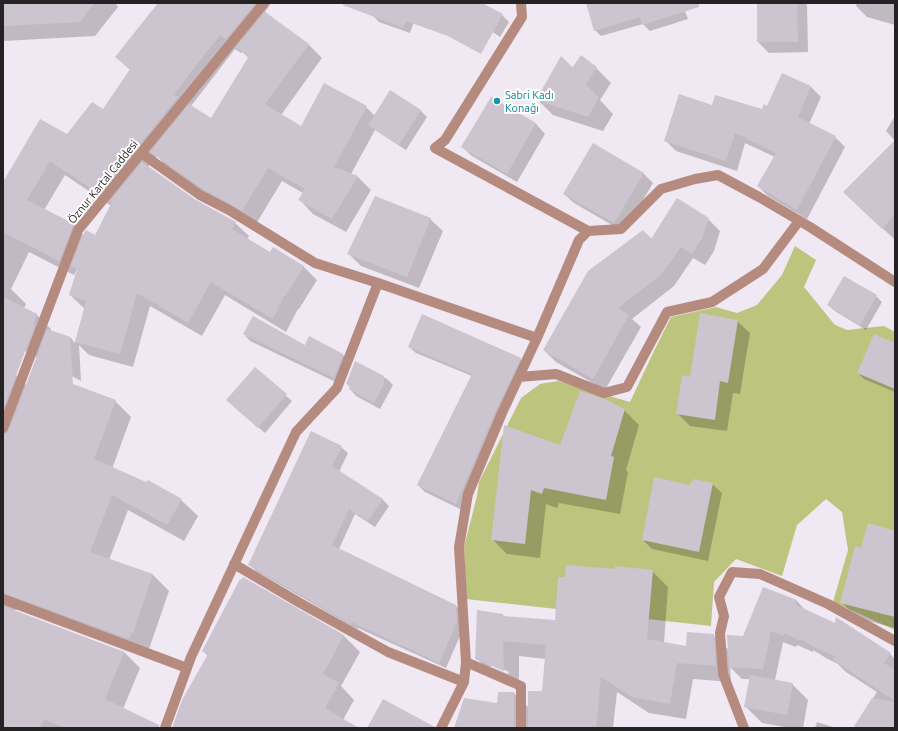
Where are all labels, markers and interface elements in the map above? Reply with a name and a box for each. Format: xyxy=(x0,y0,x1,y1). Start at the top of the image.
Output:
place label: Sabri Kadı Konağı xyxy=(505,88,554,114)
marker: Sabri Kadı Konağı xyxy=(492,96,502,106)
street label: Öznur Kartal Caddesi xyxy=(65,138,141,226)

